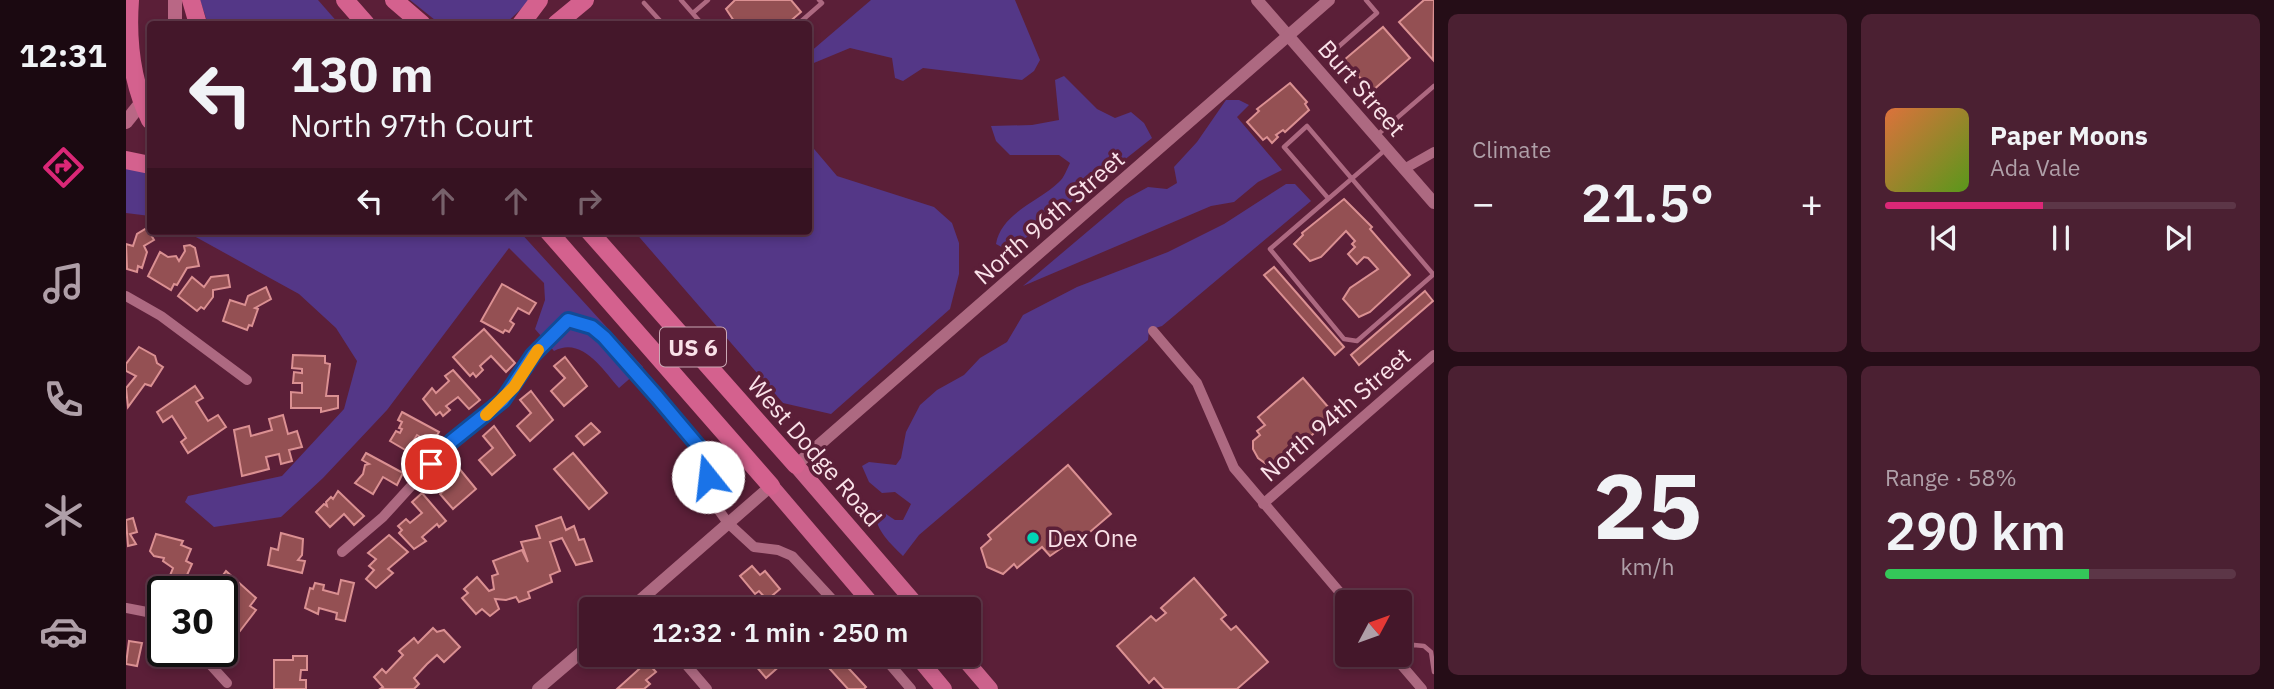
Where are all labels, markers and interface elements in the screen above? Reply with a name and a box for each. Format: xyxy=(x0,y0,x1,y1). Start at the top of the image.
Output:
street label: Burt Street xyxy=(1311,33,1413,143)
text: 12:31 xyxy=(19,34,107,76)
text: 130 m xyxy=(290,42,434,105)
icon: left xyxy=(175,49,266,140)
text: North 97th Court xyxy=(290,104,534,146)
text: Paper Moons xyxy=(1990,118,2148,152)
text: Climate xyxy=(1472,134,1551,164)
icon: directions xyxy=(39,143,88,192)
street label: North 96th Street xyxy=(967,143,1131,291)
text: Ada Vale xyxy=(1990,152,2080,182)
text: 21.5° xyxy=(1581,169,1714,236)
text: − xyxy=(1472,178,1495,227)
text: + xyxy=(1800,178,1823,227)
icon: left xyxy=(351,182,389,220)
icon: ahead xyxy=(424,182,462,220)
icon: ahead xyxy=(497,182,535,220)
icon: right xyxy=(570,182,608,220)
icon: previous xyxy=(1925,219,1963,257)
icon: pause xyxy=(2042,219,2080,257)
icon: next xyxy=(2159,219,2197,257)
icon: music xyxy=(39,259,88,308)
road number: US 6 xyxy=(660,328,726,366)
street label: North 94th Street xyxy=(1253,340,1417,488)
street label: West Dodge Road xyxy=(741,369,889,533)
icon: phone xyxy=(39,375,88,424)
pin xyxy=(401,434,461,494)
position arrow xyxy=(671,440,745,514)
icon: arrive xyxy=(412,445,450,483)
text: 25 xyxy=(1593,446,1702,564)
text: Range · 58% xyxy=(1885,462,2017,492)
icon: climate xyxy=(39,491,88,540)
text: 290 km xyxy=(1885,497,2066,564)
place label: Dex One xyxy=(1047,522,1138,554)
marker: Dex One xyxy=(1025,530,1041,546)
text: km/h xyxy=(1620,551,1675,581)
speed limit sign: 30 xyxy=(147,576,238,667)
north arrow xyxy=(1335,590,1412,667)
map controls xyxy=(1335,590,1412,667)
icon: car xyxy=(39,607,88,656)
text: 12:32 · 1 min · 250 m xyxy=(652,615,908,649)

